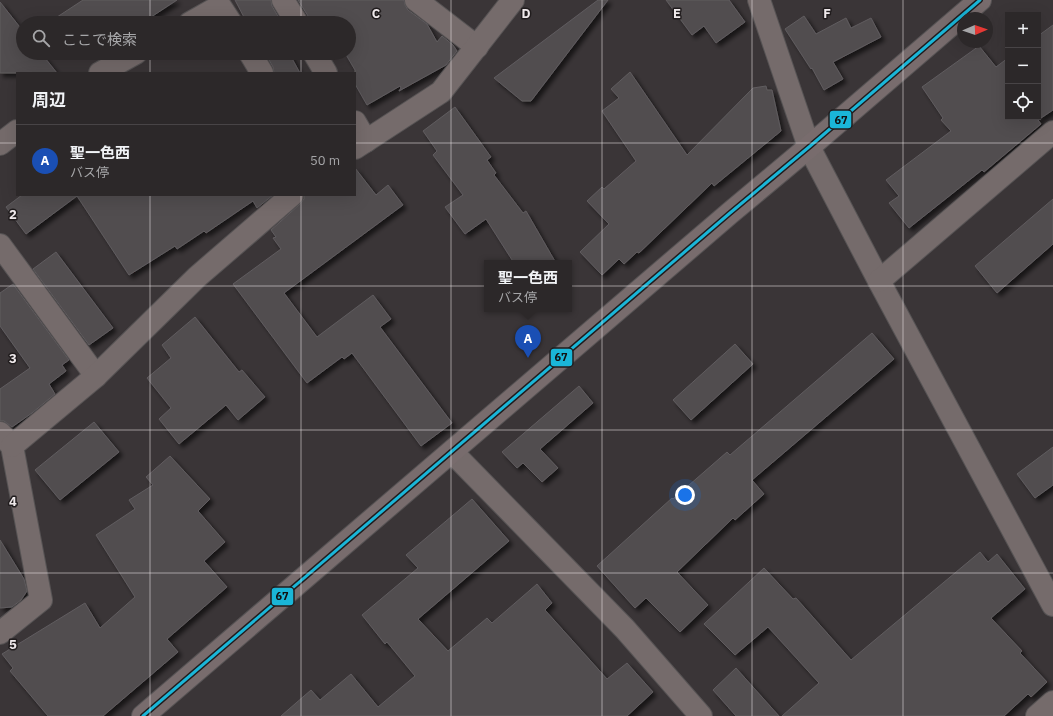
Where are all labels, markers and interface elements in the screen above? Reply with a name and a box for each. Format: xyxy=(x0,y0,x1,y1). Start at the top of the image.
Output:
text: C xyxy=(372,5,381,22)
text: D xyxy=(521,5,531,22)
text: E xyxy=(673,5,681,22)
text: F xyxy=(823,5,831,22)
north arrow xyxy=(957,12,993,48)
map controls xyxy=(1005,12,1041,120)
button: + xyxy=(1005,12,1041,48)
search box xyxy=(16,16,356,60)
icon: search xyxy=(30,27,52,49)
text: ここで検索 xyxy=(62,30,137,49)
button: − xyxy=(1005,48,1041,84)
button: locate xyxy=(1005,84,1041,120)
text: 周辺 xyxy=(32,89,66,111)
line badge: 67 xyxy=(829,110,852,129)
text: 67 xyxy=(834,113,848,127)
text: 聖一色西 xyxy=(70,143,130,162)
text: A xyxy=(41,152,49,169)
text: 50 m xyxy=(310,152,340,169)
text: バス停 xyxy=(70,164,109,181)
text: 2 xyxy=(9,206,17,223)
popup xyxy=(484,260,572,312)
text: 聖一色西 xyxy=(498,268,558,287)
text: バス停 xyxy=(498,289,537,306)
pin: A xyxy=(515,325,541,358)
line badge: 67 xyxy=(550,348,573,367)
text: 3 xyxy=(9,350,17,367)
text: 67 xyxy=(554,350,568,364)
your location xyxy=(675,485,695,505)
text: 4 xyxy=(9,493,17,510)
line badge: 67 xyxy=(271,587,294,606)
text: 67 xyxy=(275,589,289,603)
text: 5 xyxy=(9,636,17,653)

